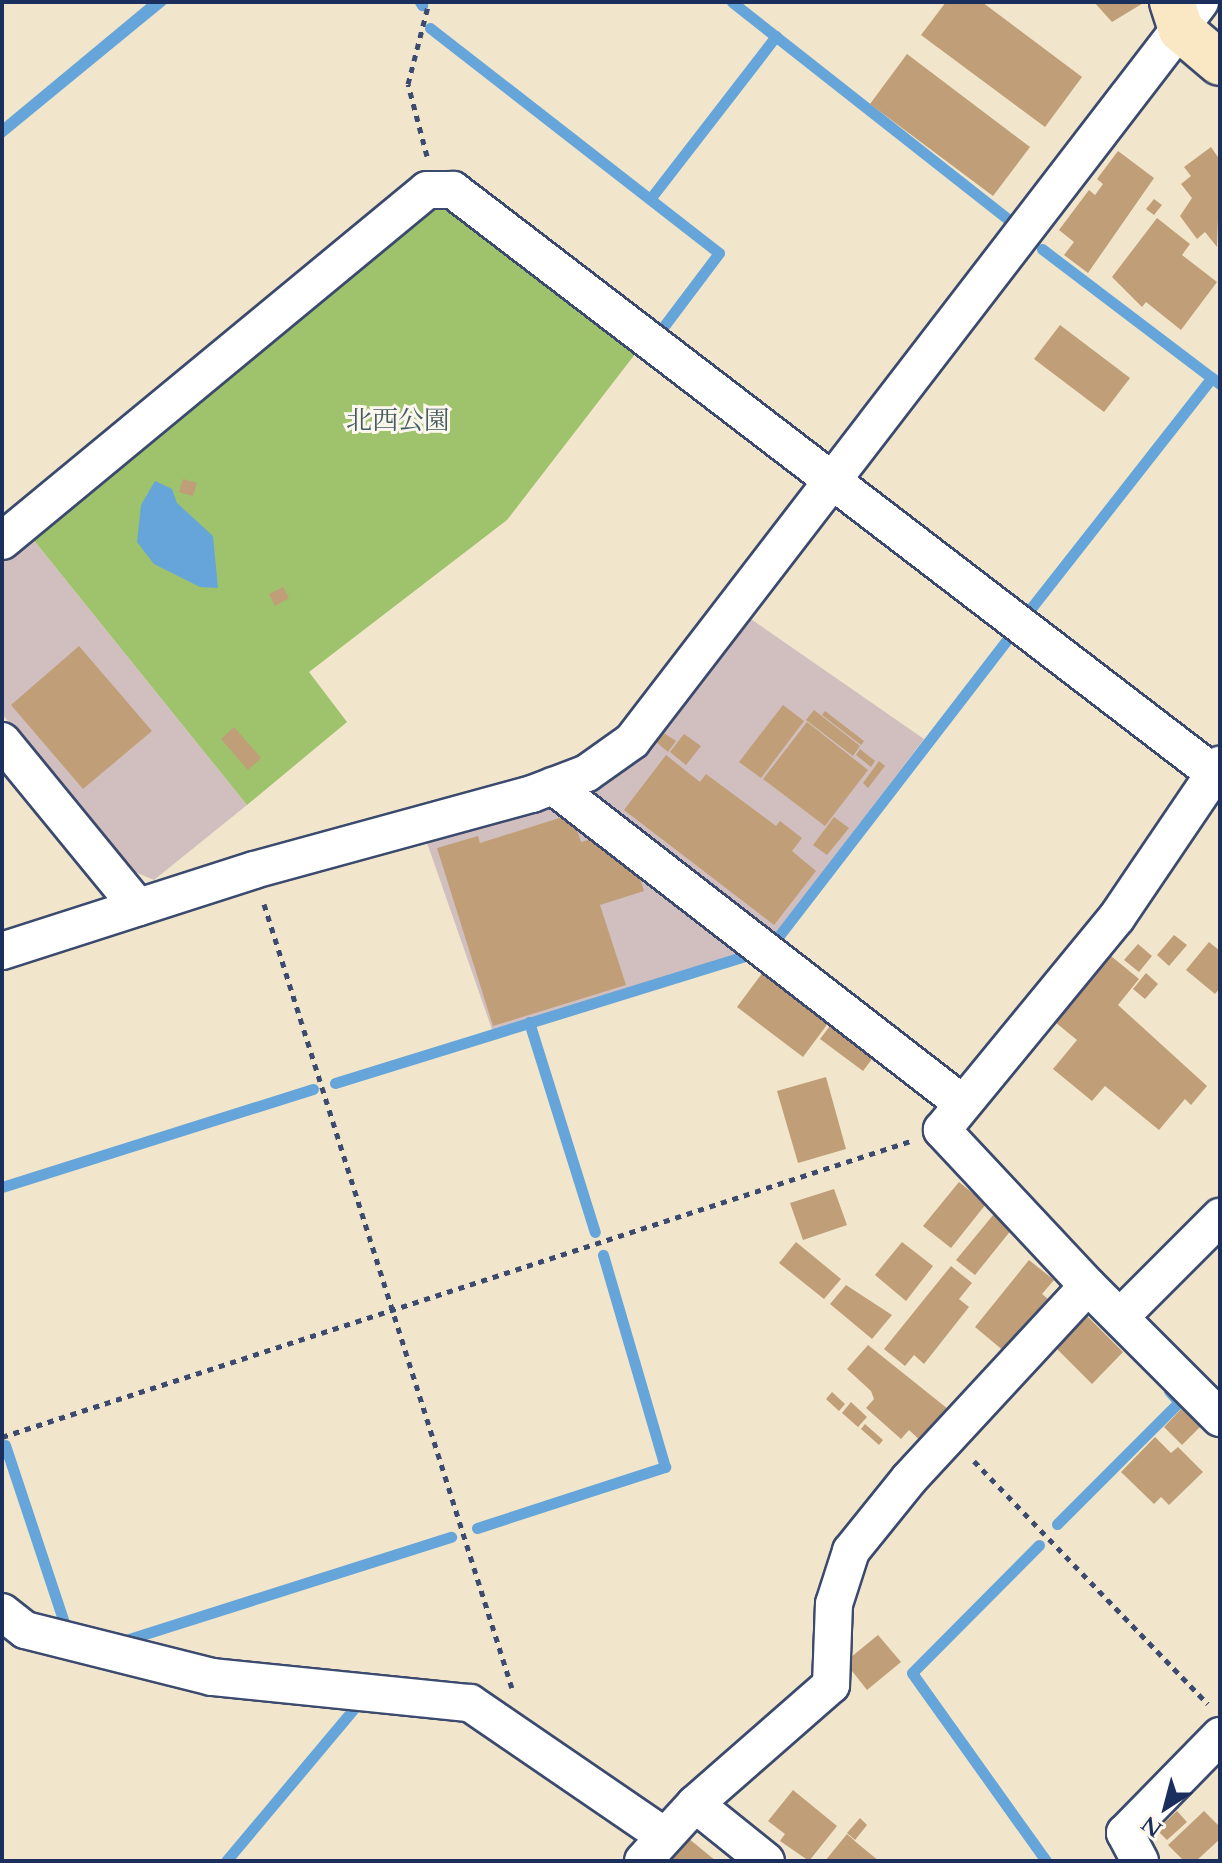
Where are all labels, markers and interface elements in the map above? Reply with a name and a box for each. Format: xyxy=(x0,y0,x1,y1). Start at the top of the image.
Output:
park label: 北西公園 xyxy=(346,405,450,437)
north arrow xyxy=(1126,1767,1206,1847)
text: N xyxy=(1135,1809,1168,1844)

